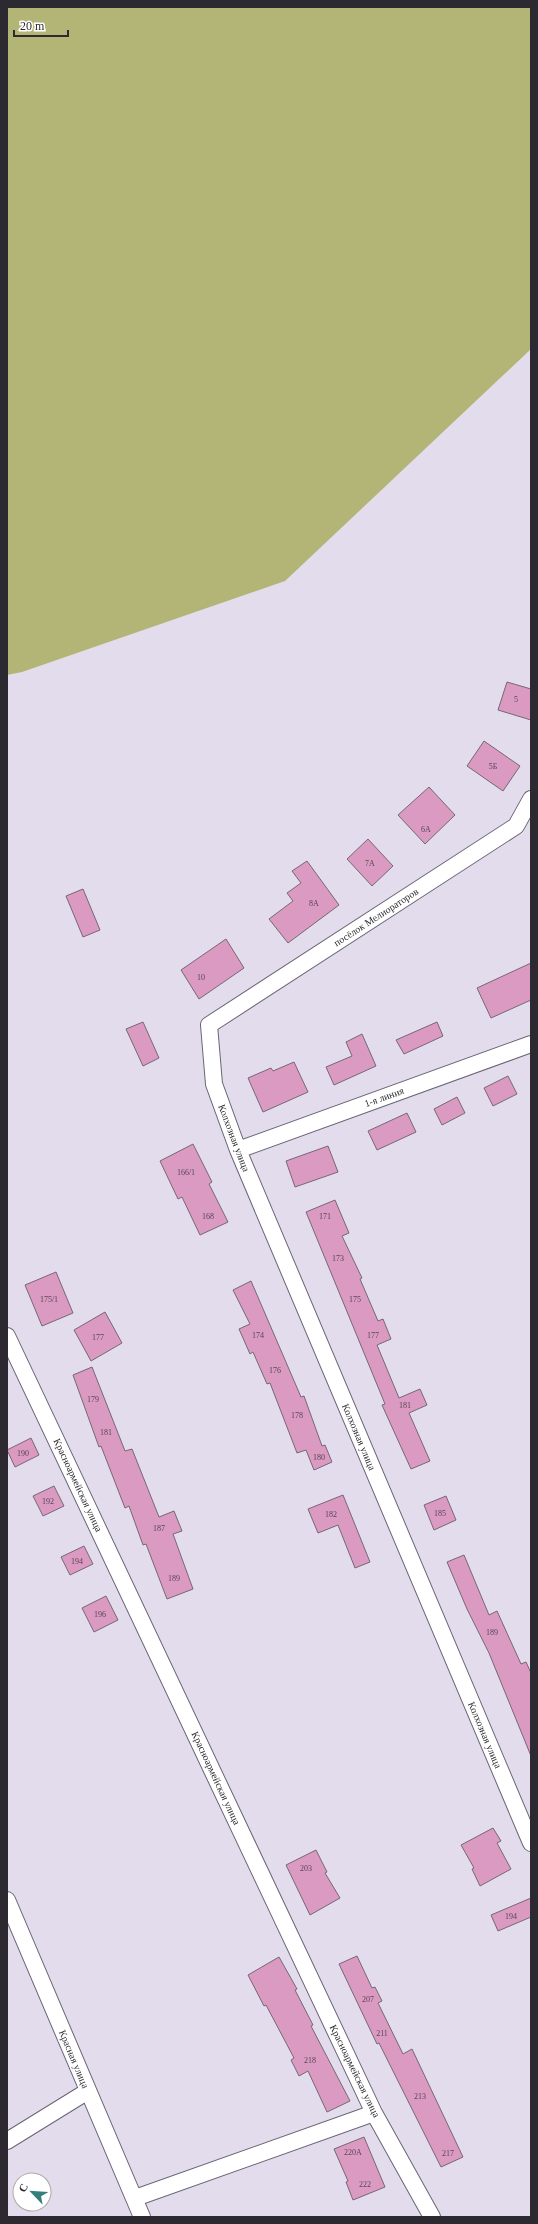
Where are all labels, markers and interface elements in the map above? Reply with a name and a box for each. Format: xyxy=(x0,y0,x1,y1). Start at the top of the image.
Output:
scale bar xyxy=(14,12,68,38)
text: 20 m xyxy=(20,19,45,33)
house number: 5 xyxy=(514,695,518,704)
house number: 5Б xyxy=(489,762,498,771)
house number: 6А xyxy=(421,825,431,834)
house number: 7А xyxy=(365,859,375,868)
street label: посёлок Мелиораторов xyxy=(332,885,421,948)
house number: 8А xyxy=(309,899,319,908)
house number: 10 xyxy=(197,973,205,982)
street label: 1-я линия xyxy=(363,1085,406,1109)
street label: Колхозная улица xyxy=(216,1103,252,1174)
house number: 166/1 xyxy=(177,1168,195,1177)
house number: 168 xyxy=(202,1212,214,1221)
house number: 171 xyxy=(319,1212,331,1221)
house number: 173 xyxy=(332,1254,344,1263)
house number: 175/1 xyxy=(40,1295,58,1304)
house number: 175 xyxy=(349,1295,361,1304)
house number: 174 xyxy=(252,1331,264,1340)
house number: 177 xyxy=(367,1331,379,1340)
house number: 177 xyxy=(92,1333,104,1342)
house number: 176 xyxy=(269,1366,281,1375)
house number: 179 xyxy=(87,1395,99,1404)
house number: 181 xyxy=(399,1401,411,1410)
street label: Колхозная улица xyxy=(340,1402,378,1472)
house number: 178 xyxy=(291,1411,303,1420)
house number: 181 xyxy=(100,1428,112,1437)
street label: Красноармейская улица xyxy=(52,1437,105,1534)
house number: 190 xyxy=(17,1449,29,1458)
house number: 180 xyxy=(313,1453,325,1462)
house number: 192 xyxy=(42,1497,54,1506)
house number: 185 xyxy=(434,1509,446,1518)
house number: 182 xyxy=(325,1510,337,1519)
house number: 187 xyxy=(153,1524,165,1533)
house number: 194 xyxy=(71,1557,83,1566)
house number: 189 xyxy=(168,1574,180,1583)
house number: 196 xyxy=(94,1610,106,1619)
house number: 189 xyxy=(486,1628,498,1637)
street label: Колхозная улица xyxy=(466,1700,504,1770)
street label: Красноармейская улица xyxy=(190,1730,243,1827)
house number: 203 xyxy=(300,1864,312,1873)
house number: 194 xyxy=(505,1912,517,1921)
house number: 207 xyxy=(362,1995,374,2004)
street label: Красноармейская улица xyxy=(328,2023,382,2120)
street label: Красная улица xyxy=(57,2028,91,2090)
house number: 211 xyxy=(376,2029,388,2038)
house number: 218 xyxy=(304,2056,316,2065)
house number: 213 xyxy=(414,2092,426,2101)
house number: 220А xyxy=(344,2148,362,2157)
house number: 217 xyxy=(442,2149,454,2158)
north arrow xyxy=(12,2172,52,2212)
house number: 222 xyxy=(359,2180,371,2189)
text: С xyxy=(16,2182,30,2194)

